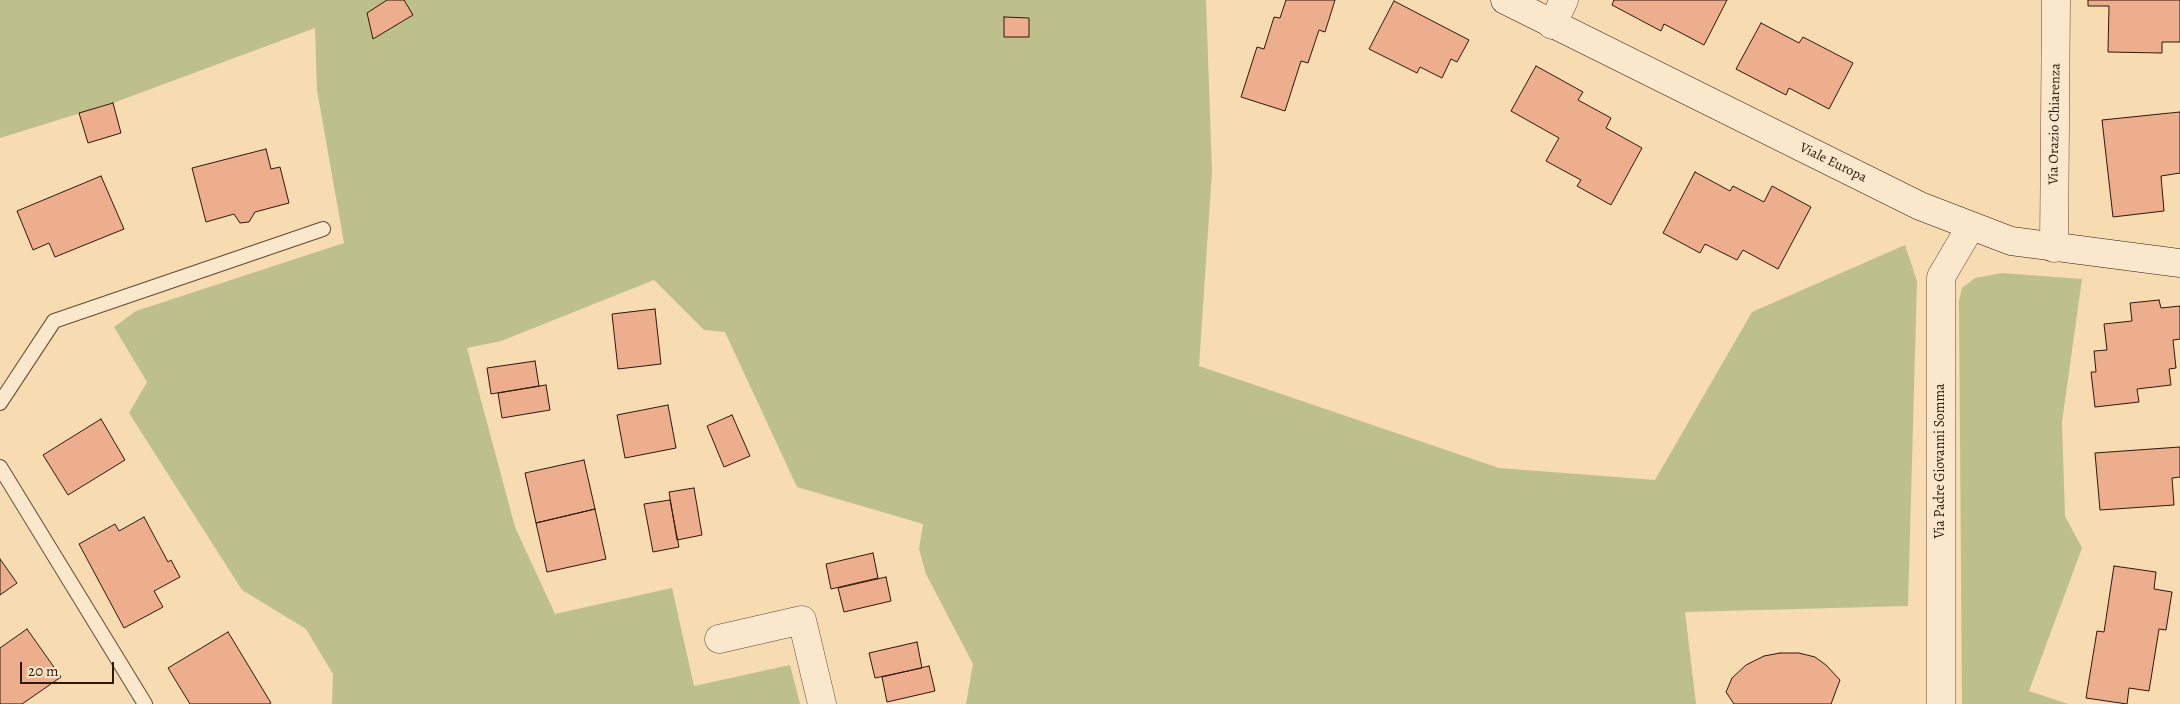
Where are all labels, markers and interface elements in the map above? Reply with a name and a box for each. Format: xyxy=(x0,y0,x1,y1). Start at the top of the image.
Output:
street label: Via Orazio Chiarenza xyxy=(2046,63,2064,185)
street label: Viale Europa xyxy=(1797,140,1869,186)
street label: Via Padre Giovanni Somma xyxy=(1933,383,1949,539)
scale bar xyxy=(22,652,116,684)
text: 20 m xyxy=(28,661,59,681)

